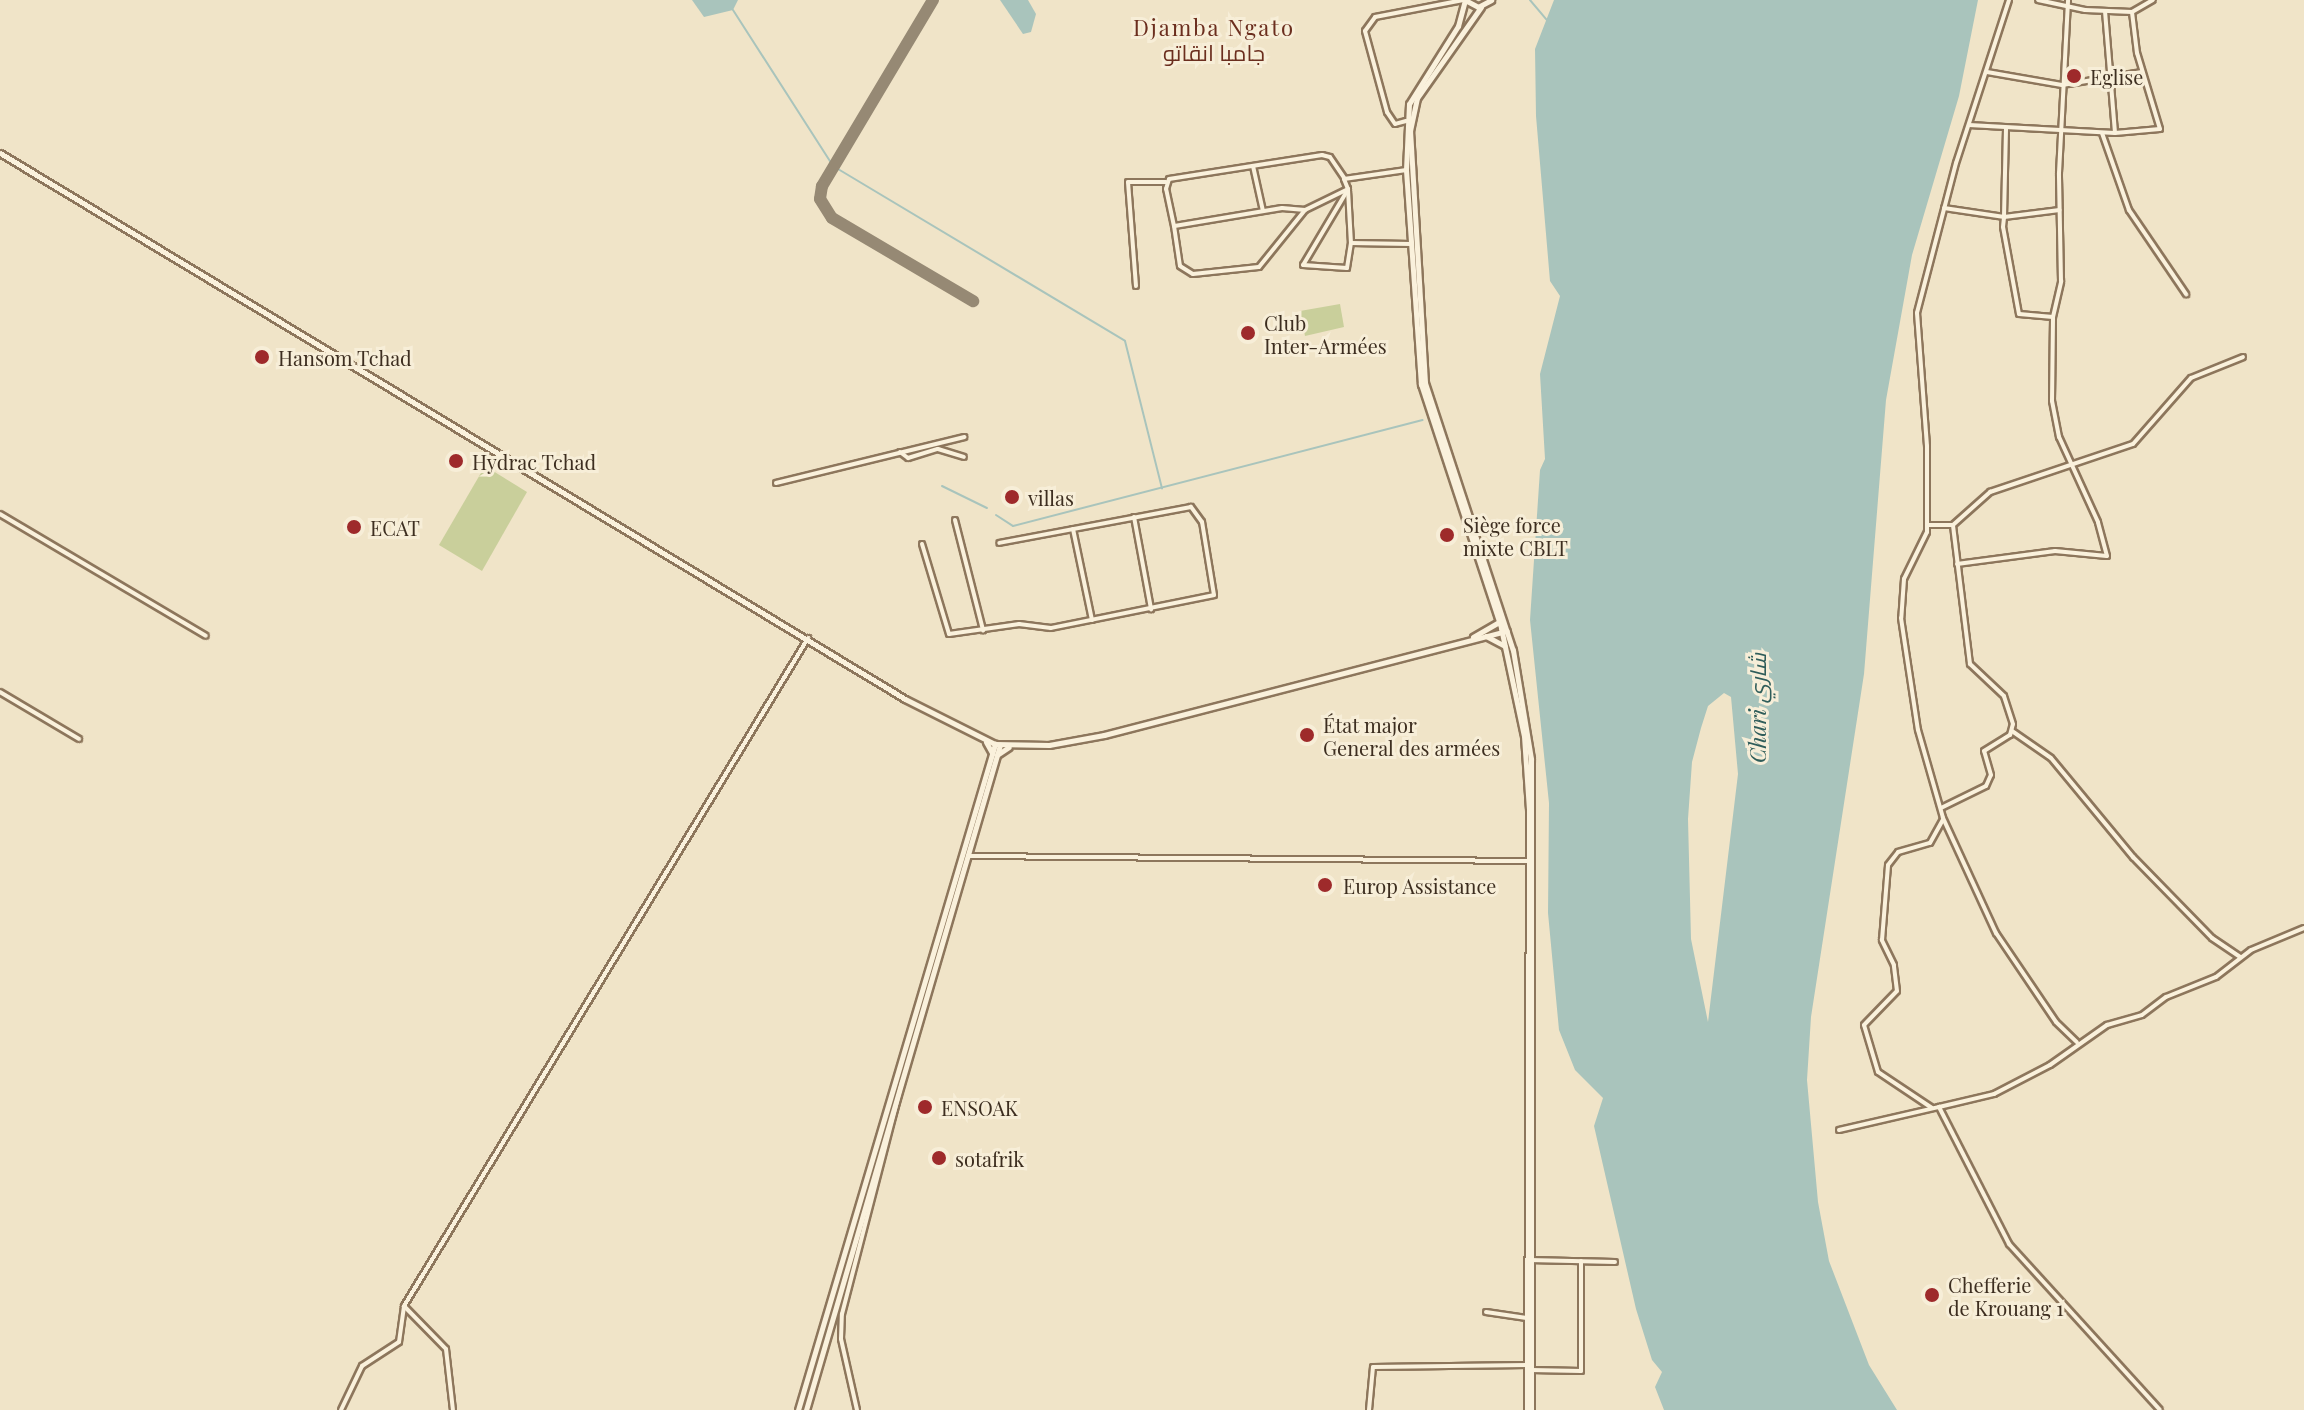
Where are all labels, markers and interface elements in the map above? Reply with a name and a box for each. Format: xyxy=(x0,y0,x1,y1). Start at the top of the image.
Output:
district label: Djamba Ngato جامبا انقاتو xyxy=(1133,14,1295,66)
place label: Eglise xyxy=(2090,64,2143,88)
marker: Eglise xyxy=(2065,67,2083,85)
place label: Club Inter-Armées xyxy=(1264,310,1387,357)
marker: Club Inter-Armées xyxy=(1239,324,1257,342)
place label: Hansom Tchad xyxy=(278,345,412,369)
marker: Hansom Tchad xyxy=(253,348,271,366)
place label: Hydrac Tchad xyxy=(472,449,597,473)
marker: Hydrac Tchad xyxy=(447,452,465,470)
place label: villas xyxy=(1028,485,1074,509)
marker: villas xyxy=(1003,488,1021,506)
place label: Siège force mixte CBLT xyxy=(1463,512,1568,559)
place label: ECAT xyxy=(370,515,420,539)
marker: ECAT xyxy=(345,518,363,536)
marker: Siège force mixte CBLT xyxy=(1438,526,1456,544)
water label: Chari شاري xyxy=(1745,653,1771,763)
place label: État major General des armées xyxy=(1323,712,1500,759)
marker: État major General des armées xyxy=(1298,726,1316,744)
place label: Europ Assistance xyxy=(1343,873,1497,897)
marker: Europ Assistance xyxy=(1314,874,1336,896)
place label: ENSOAK xyxy=(941,1095,1018,1119)
marker: ENSOAK xyxy=(916,1098,934,1116)
place label: sotafrik xyxy=(955,1146,1024,1170)
marker: sotafrik xyxy=(930,1149,948,1167)
place label: Chefferie de Krouang 1 xyxy=(1948,1272,2064,1319)
marker: Chefferie de Krouang 1 xyxy=(1923,1286,1941,1304)

